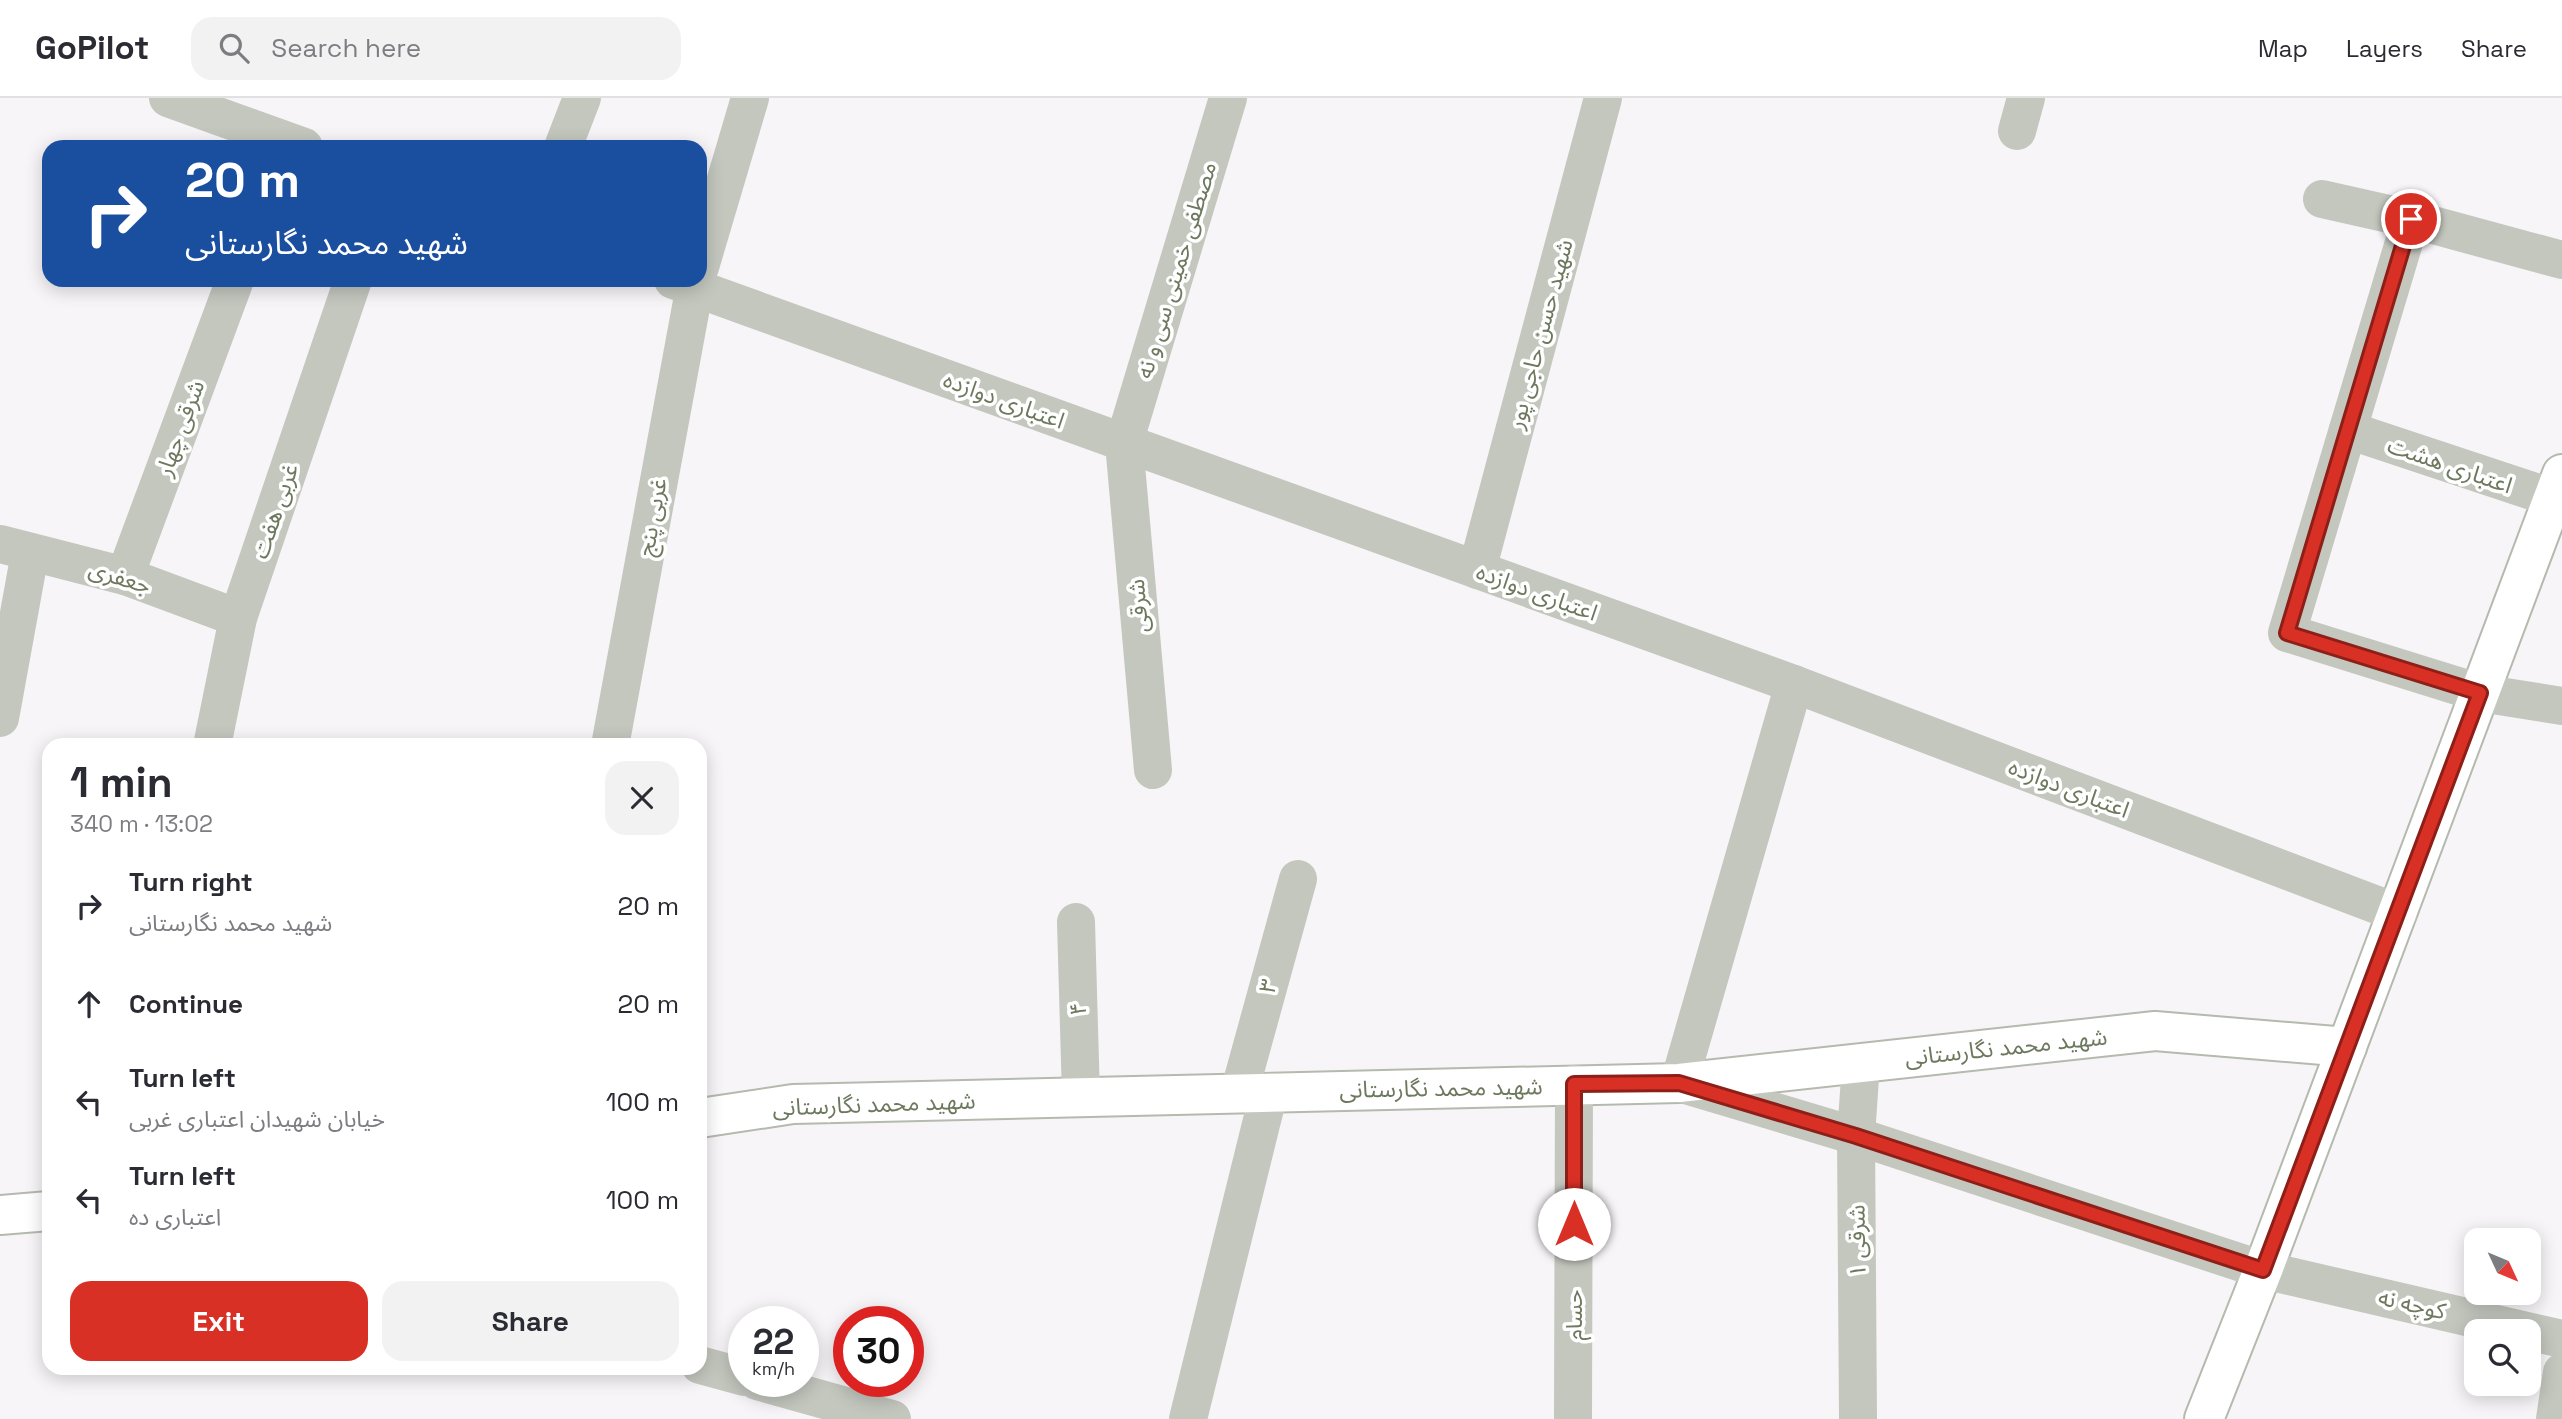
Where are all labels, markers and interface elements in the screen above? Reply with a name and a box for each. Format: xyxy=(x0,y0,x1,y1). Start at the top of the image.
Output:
search box xyxy=(191,17,681,80)
text: GoPilot xyxy=(35,27,149,69)
icon: search xyxy=(215,29,253,67)
text: Search here xyxy=(271,31,421,65)
text: Map xyxy=(2258,33,2308,64)
text: Layers xyxy=(2346,33,2423,64)
text: Share xyxy=(2461,33,2527,64)
text: 20 m xyxy=(185,149,300,211)
street label: مصطفی خمینی سی و نه xyxy=(1129,158,1223,382)
icon: right xyxy=(70,168,161,259)
pin xyxy=(2381,189,2441,249)
icon: arrive xyxy=(2392,200,2430,238)
text: شهید محمد نگارستانی xyxy=(185,223,468,263)
street label: شهید حسن حاجی پور xyxy=(1500,236,1580,433)
street label: اعتباری دوازده xyxy=(939,364,1069,436)
street label: شرقی چهار xyxy=(148,376,211,481)
street label: اعتباری هشت xyxy=(2384,430,2516,500)
street label: غربی هفت xyxy=(245,459,305,563)
street label: غربی پنج xyxy=(630,476,676,559)
street label: جعفری xyxy=(85,553,155,601)
street label: اعتباری دوازده xyxy=(1472,556,1602,628)
street label: شرقی xyxy=(1121,578,1155,634)
street label: اعتباری دوازده xyxy=(2004,751,2134,825)
text: 1 min xyxy=(70,756,173,809)
button: close xyxy=(605,761,679,835)
text: 340 m · 13:02 xyxy=(70,809,213,839)
text: Turn right xyxy=(129,865,253,899)
icon: right xyxy=(70,887,108,925)
text: 20 m xyxy=(618,889,679,923)
text: شهید محمد نگارستانی xyxy=(129,908,332,938)
street label: ۳ xyxy=(1252,976,1284,996)
icon: ahead xyxy=(70,985,108,1023)
text: Continue xyxy=(129,987,243,1021)
text: 20 m xyxy=(618,987,679,1021)
street label: ۴ xyxy=(1063,1002,1093,1016)
street label: شهید محمد نگارستانی xyxy=(1903,1021,2109,1073)
text: Turn left xyxy=(129,1061,236,1095)
street label: شهید محمد نگارستانی xyxy=(1339,1071,1543,1105)
icon: left xyxy=(70,1083,108,1121)
text: 100 m xyxy=(606,1085,679,1119)
street label: شهید محمد نگارستانی xyxy=(772,1085,976,1123)
text: خیابان شهیدان اعتباری غربی xyxy=(129,1104,385,1134)
text: Turn left xyxy=(129,1159,236,1193)
icon: left xyxy=(70,1181,108,1219)
text: 100 m xyxy=(606,1183,679,1217)
position arrow xyxy=(1537,1187,1611,1261)
text: اعتباری ده xyxy=(129,1202,221,1232)
street label: ۱ شرقی xyxy=(1841,1204,1873,1278)
north arrow xyxy=(2464,1228,2541,1306)
map controls xyxy=(2464,1228,2541,1396)
button: Exit xyxy=(70,1281,368,1361)
button: Share xyxy=(382,1281,679,1361)
street label: کوچه نه xyxy=(2375,1282,2449,1326)
street label: حسام xyxy=(1559,1290,1592,1340)
speed limit sign: 30 xyxy=(833,1306,924,1397)
button: search xyxy=(2464,1319,2541,1396)
text: 22 xyxy=(753,1320,794,1364)
text: km/h xyxy=(752,1357,795,1380)

